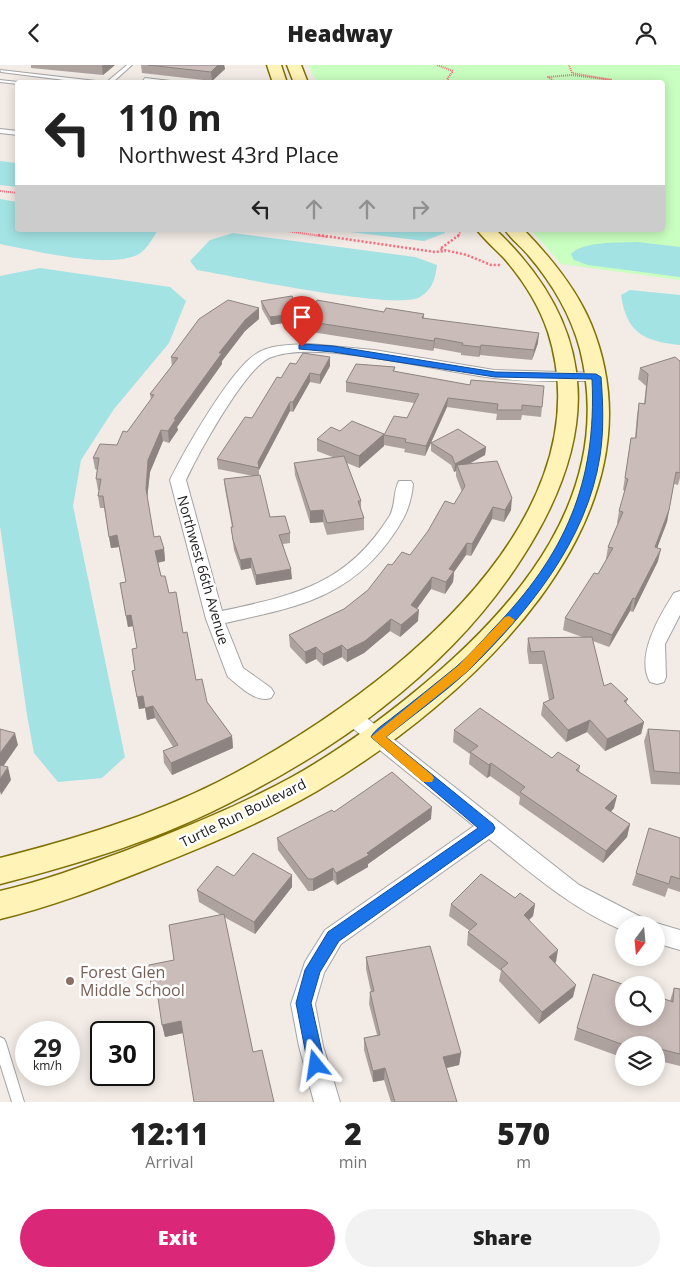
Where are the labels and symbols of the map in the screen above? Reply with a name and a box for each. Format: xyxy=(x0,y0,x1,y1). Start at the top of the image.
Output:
pin xyxy=(281,296,323,347)
street label: Northwest 66th Avenue xyxy=(173,493,234,647)
street label: Turtle Run Boulevard xyxy=(177,774,309,851)
north arrow xyxy=(615,916,665,966)
place label: Forest Glen Middle School xyxy=(80,961,185,1001)
marker: Forest Glen Middle School xyxy=(64,975,76,987)
speed limit sign: 30 xyxy=(90,1021,155,1086)
position arrow xyxy=(289,1038,341,1090)

